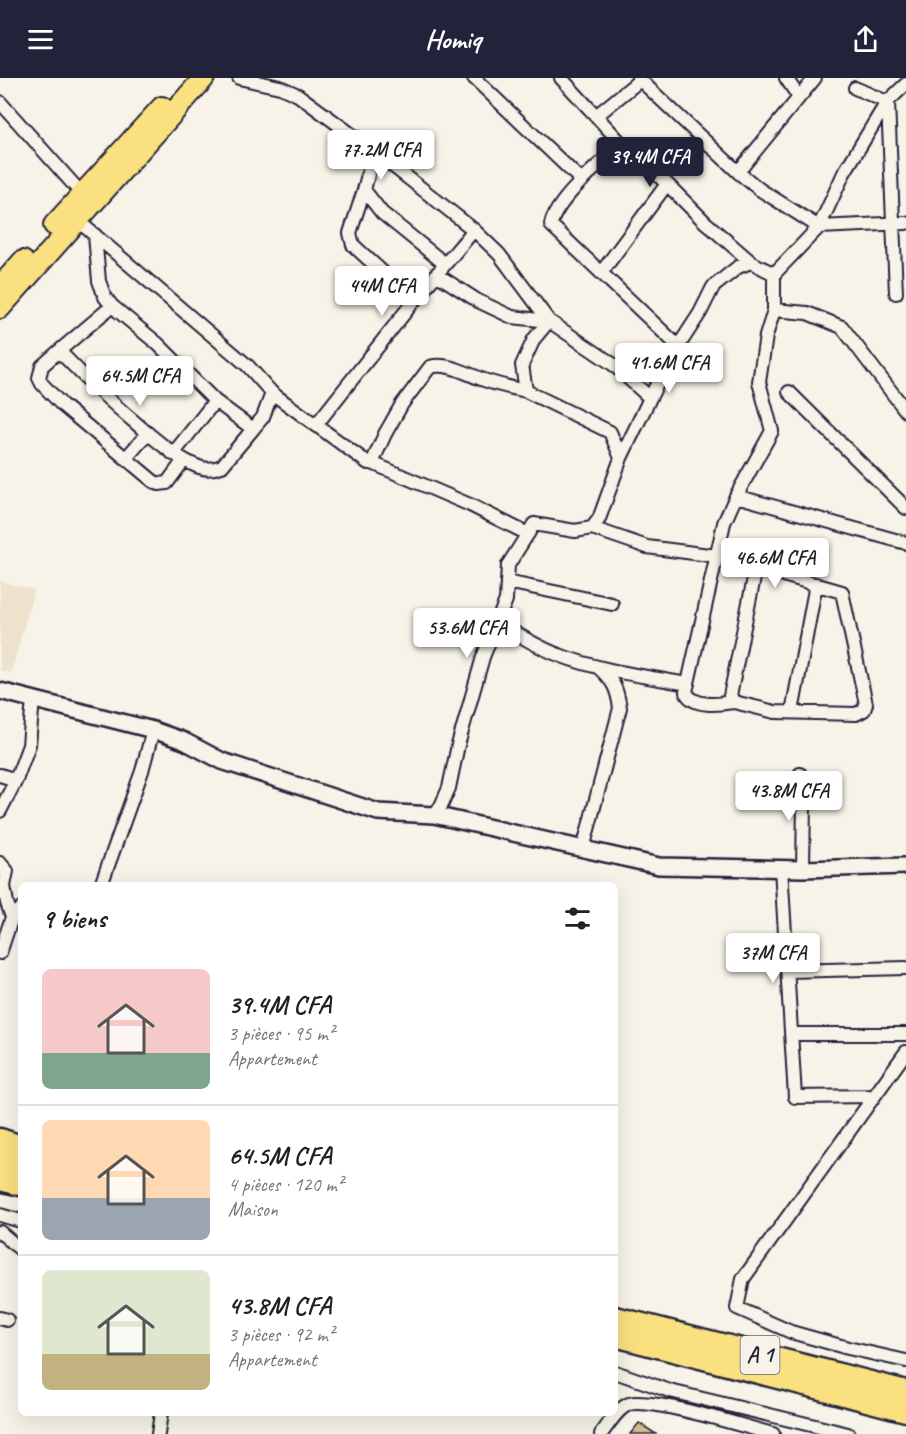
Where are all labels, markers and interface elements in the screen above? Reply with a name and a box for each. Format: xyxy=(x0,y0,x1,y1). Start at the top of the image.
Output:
text: Homiq xyxy=(425,22,481,56)
icon: menu xyxy=(24,23,57,56)
icon: share xyxy=(849,23,882,56)
pin: 77.2M CFA xyxy=(312,130,450,181)
text: 77.2M CFA xyxy=(341,137,421,162)
pin: 39.4M CFA xyxy=(581,137,719,188)
text: 39.4M CFA xyxy=(610,144,690,169)
pin: 44M CFA xyxy=(327,266,437,317)
text: 44M CFA xyxy=(349,273,415,298)
pin: 41.6M CFA xyxy=(600,343,738,394)
text: 41.6M CFA xyxy=(629,350,709,375)
pin: 64.5M CFA xyxy=(71,356,209,407)
text: 64.5M CFA xyxy=(100,363,180,388)
pin: 46.6M CFA xyxy=(706,538,844,589)
text: 46.6M CFA xyxy=(735,545,815,570)
pin: 53.6M CFA xyxy=(398,608,536,659)
text: 53.6M CFA xyxy=(427,615,507,640)
pin: 43.8M CFA xyxy=(720,771,858,822)
text: 43.8M CFA xyxy=(749,778,829,803)
text: 9 biens xyxy=(42,902,106,935)
icon: filters xyxy=(561,902,594,935)
pin: 37M CFA xyxy=(718,933,828,984)
text: 37M CFA xyxy=(740,940,806,965)
text: 39.4M CFA xyxy=(228,988,331,1021)
icon: home xyxy=(90,993,162,1065)
text: 3 pièces · 95 m² xyxy=(228,1021,334,1046)
text: Appartement xyxy=(228,1046,317,1071)
text: 64.5M CFA xyxy=(228,1139,331,1172)
icon: home xyxy=(90,1144,162,1216)
text: 4 pièces · 120 m² xyxy=(228,1172,343,1197)
text: Maison xyxy=(228,1197,278,1222)
text: 43.8M CFA xyxy=(228,1289,331,1322)
icon: home xyxy=(90,1294,162,1366)
text: 3 pièces · 92 m² xyxy=(228,1322,334,1347)
road number: A 1 xyxy=(740,1336,780,1374)
text: Appartement xyxy=(228,1347,317,1372)

